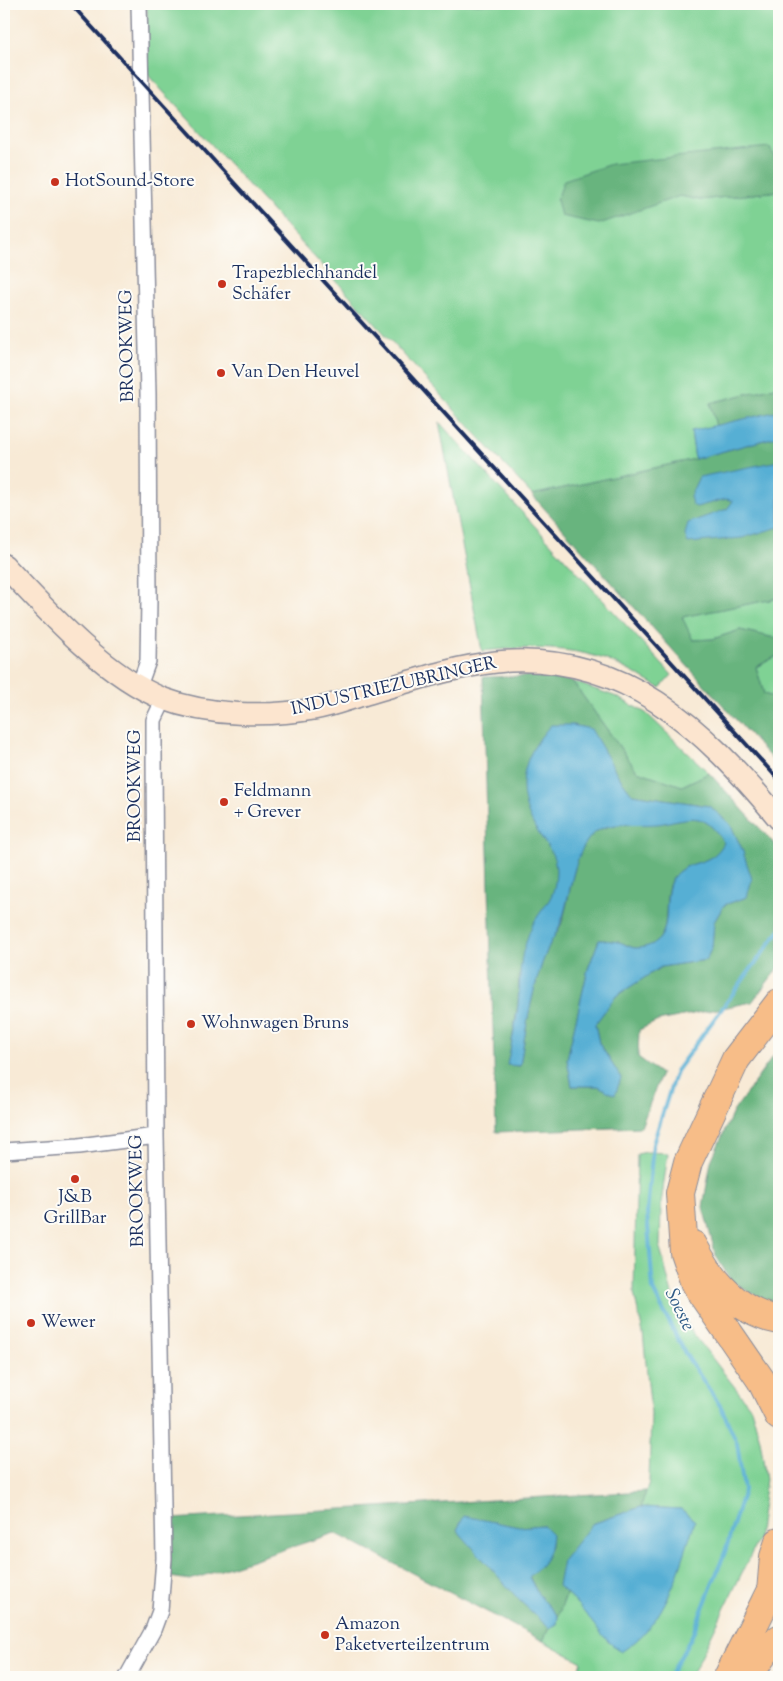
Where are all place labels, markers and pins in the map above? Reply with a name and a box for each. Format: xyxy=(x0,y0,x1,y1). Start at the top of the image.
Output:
place label: HotSound-Store xyxy=(65,169,195,195)
marker: HotSound-Store xyxy=(49,176,61,188)
place label: Trapezblechhandel Schäfer xyxy=(232,261,377,308)
marker: Trapezblechhandel Schäfer xyxy=(216,278,228,290)
place label: Van Den Heuvel xyxy=(231,360,360,386)
marker: Van Den Heuvel xyxy=(215,367,227,379)
place label: Feldmann + Grever xyxy=(234,779,312,826)
marker: Feldmann + Grever xyxy=(218,796,230,808)
place label: Wohnwagen Bruns xyxy=(201,1011,349,1037)
marker: Wohnwagen Bruns xyxy=(185,1018,197,1030)
marker: J&B GrillBar xyxy=(69,1173,81,1185)
place label: J&B GrillBar xyxy=(44,1185,107,1232)
place label: Wewer xyxy=(41,1310,96,1336)
marker: Wewer xyxy=(25,1317,37,1329)
place label: Amazon Paketverteilzentrum xyxy=(335,1612,490,1659)
marker: Amazon Paketverteilzentrum xyxy=(319,1629,331,1641)

